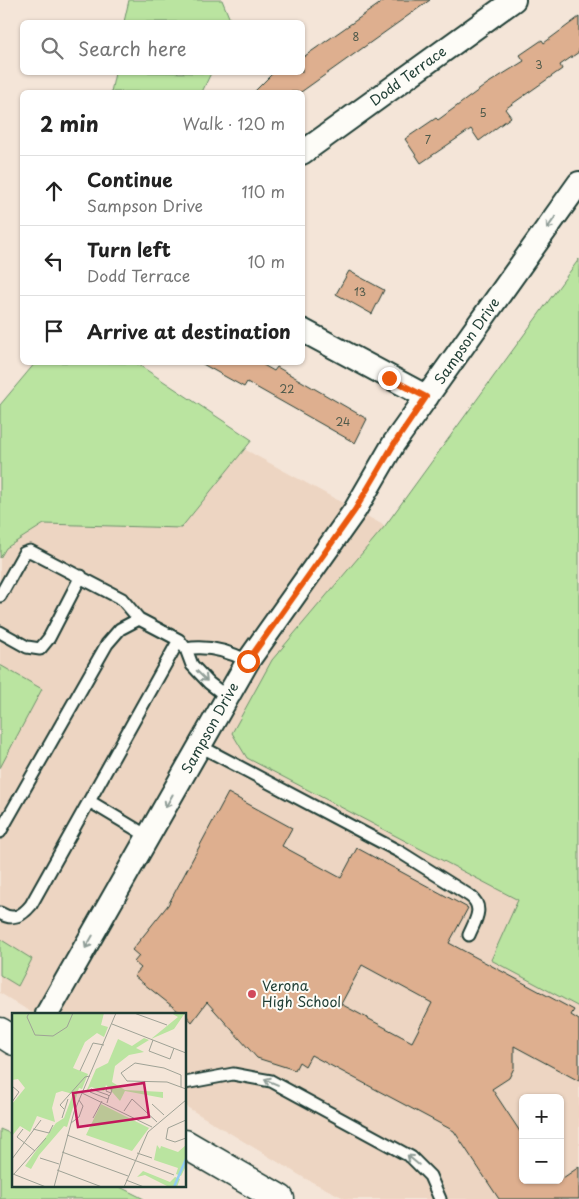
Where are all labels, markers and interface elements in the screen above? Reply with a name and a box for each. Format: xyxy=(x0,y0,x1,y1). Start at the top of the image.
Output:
search box xyxy=(20,20,305,75)
house number: 8 xyxy=(353,28,360,45)
icon: search xyxy=(38,34,66,62)
text: Search here xyxy=(78,34,187,62)
street label: Dodd Terrace xyxy=(365,41,450,111)
house number: 3 xyxy=(535,56,543,73)
house number: 5 xyxy=(479,104,487,121)
text: 2 min xyxy=(40,107,99,139)
text: Walk · 120 m xyxy=(183,111,285,135)
house number: 7 xyxy=(425,131,431,148)
text: Continue xyxy=(87,165,173,193)
icon: ahead xyxy=(40,177,68,205)
text: 110 m xyxy=(242,179,285,203)
text: Sampson Drive xyxy=(87,193,203,217)
one-way arrow xyxy=(546,216,556,230)
text: Turn left xyxy=(87,235,171,263)
icon: left xyxy=(40,247,68,275)
text: 10 m xyxy=(248,249,285,273)
text: Dodd Terrace xyxy=(87,263,190,287)
house number: 13 xyxy=(354,283,366,300)
street label: Sampson Drive xyxy=(429,293,504,388)
icon: arrive xyxy=(40,317,68,345)
text: Arrive at destination xyxy=(87,317,291,345)
route end xyxy=(378,367,401,390)
house number: 22 xyxy=(280,380,294,397)
house number: 24 xyxy=(336,413,350,430)
route start xyxy=(237,650,260,673)
one-way arrow xyxy=(196,670,208,682)
street label: Sampson Drive xyxy=(176,678,243,777)
one-way arrow xyxy=(164,793,174,807)
one-way arrow xyxy=(83,934,93,948)
place label: Verona High School xyxy=(262,975,341,1012)
marker: Verona High School xyxy=(246,988,258,1000)
inset map xyxy=(12,1013,186,1186)
one-way arrow xyxy=(264,1076,279,1086)
map controls xyxy=(519,1094,564,1184)
button: + xyxy=(519,1094,564,1139)
button: − xyxy=(519,1139,564,1184)
one-way arrow xyxy=(406,1154,419,1165)

